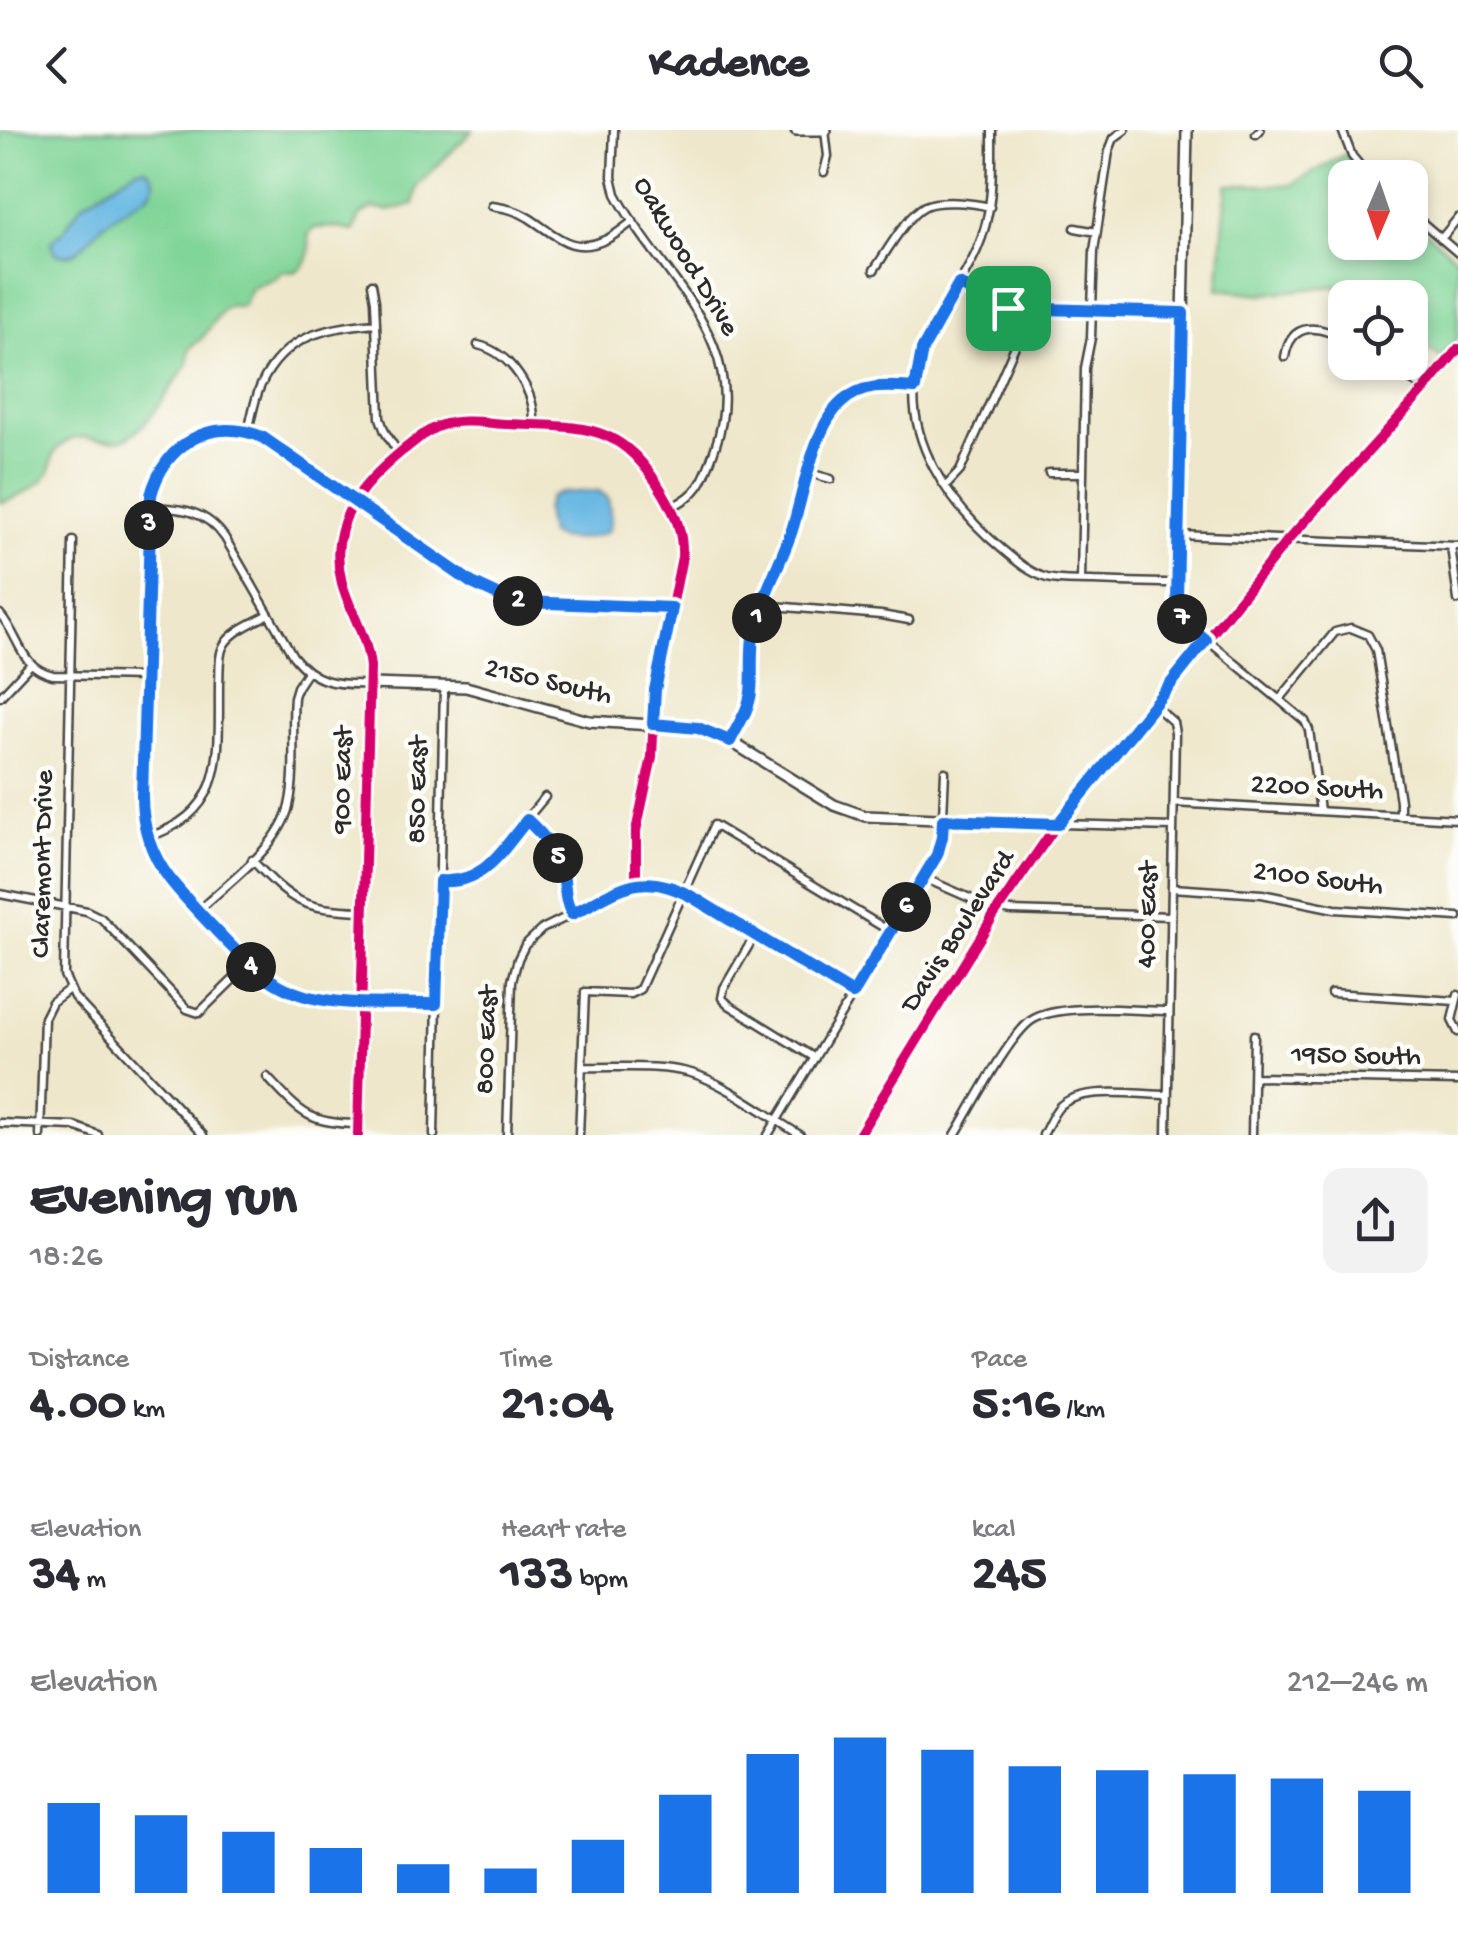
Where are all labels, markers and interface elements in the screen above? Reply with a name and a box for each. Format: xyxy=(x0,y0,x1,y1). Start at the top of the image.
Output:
icon: back xyxy=(30,38,85,93)
icon: search xyxy=(1373,38,1428,93)
text: Kadence xyxy=(649,39,809,92)
north arrow xyxy=(1328,160,1428,260)
map controls xyxy=(1328,160,1428,380)
street label: Oakwood Drive xyxy=(625,171,746,343)
pin xyxy=(966,266,1051,351)
button: locate xyxy=(1328,280,1428,380)
icon: arrive xyxy=(981,281,1036,336)
pin: 3 xyxy=(124,500,174,550)
text: 3 xyxy=(142,508,156,541)
pin: 2 xyxy=(493,576,543,626)
text: 2 xyxy=(511,584,525,617)
pin: 1 xyxy=(732,593,782,643)
pin: 7 xyxy=(1157,594,1207,644)
text: 1 xyxy=(751,601,763,634)
text: 7 xyxy=(1175,602,1189,635)
street label: 2150 South xyxy=(481,652,615,714)
street label: 900 East xyxy=(327,724,361,835)
street label: 850 East xyxy=(402,733,436,844)
street label: Claremont Drive xyxy=(26,769,62,958)
street label: 2200 South xyxy=(1250,769,1384,809)
pin: 5 xyxy=(533,833,583,883)
text: 5 xyxy=(551,841,565,874)
street label: Davis Boulevard xyxy=(893,843,1025,1021)
street label: 2100 South xyxy=(1251,856,1385,904)
street label: 400 East xyxy=(1132,859,1166,968)
pin: 6 xyxy=(881,882,931,932)
text: 6 xyxy=(899,890,913,923)
pin: 4 xyxy=(226,942,276,992)
text: 4 xyxy=(244,950,258,983)
street label: 800 East xyxy=(470,983,506,1095)
street label: 1950 South xyxy=(1290,1039,1421,1075)
button: share xyxy=(1323,1168,1428,1273)
text: Evening run xyxy=(30,1169,297,1233)
text: 18:26 xyxy=(30,1239,102,1277)
text: Distance xyxy=(30,1344,129,1377)
text: Time xyxy=(501,1344,552,1377)
text: Pace xyxy=(972,1344,1027,1377)
text: 4.00 xyxy=(30,1377,126,1436)
text: 21:04 xyxy=(501,1377,613,1436)
text: 5:16 xyxy=(972,1377,1060,1436)
text: km xyxy=(126,1394,165,1427)
text: /km xyxy=(1060,1394,1105,1427)
text: Elevation xyxy=(30,1514,141,1547)
text: Heart rate xyxy=(501,1514,626,1547)
text: kcal xyxy=(972,1514,1016,1547)
text: 34 xyxy=(30,1547,80,1606)
text: 133 xyxy=(501,1547,573,1606)
text: 245 xyxy=(972,1547,1046,1606)
text: m xyxy=(80,1564,106,1597)
text: bpm xyxy=(573,1564,628,1597)
text: Elevation xyxy=(30,1665,157,1703)
text: 212–246 m xyxy=(1287,1665,1428,1703)

